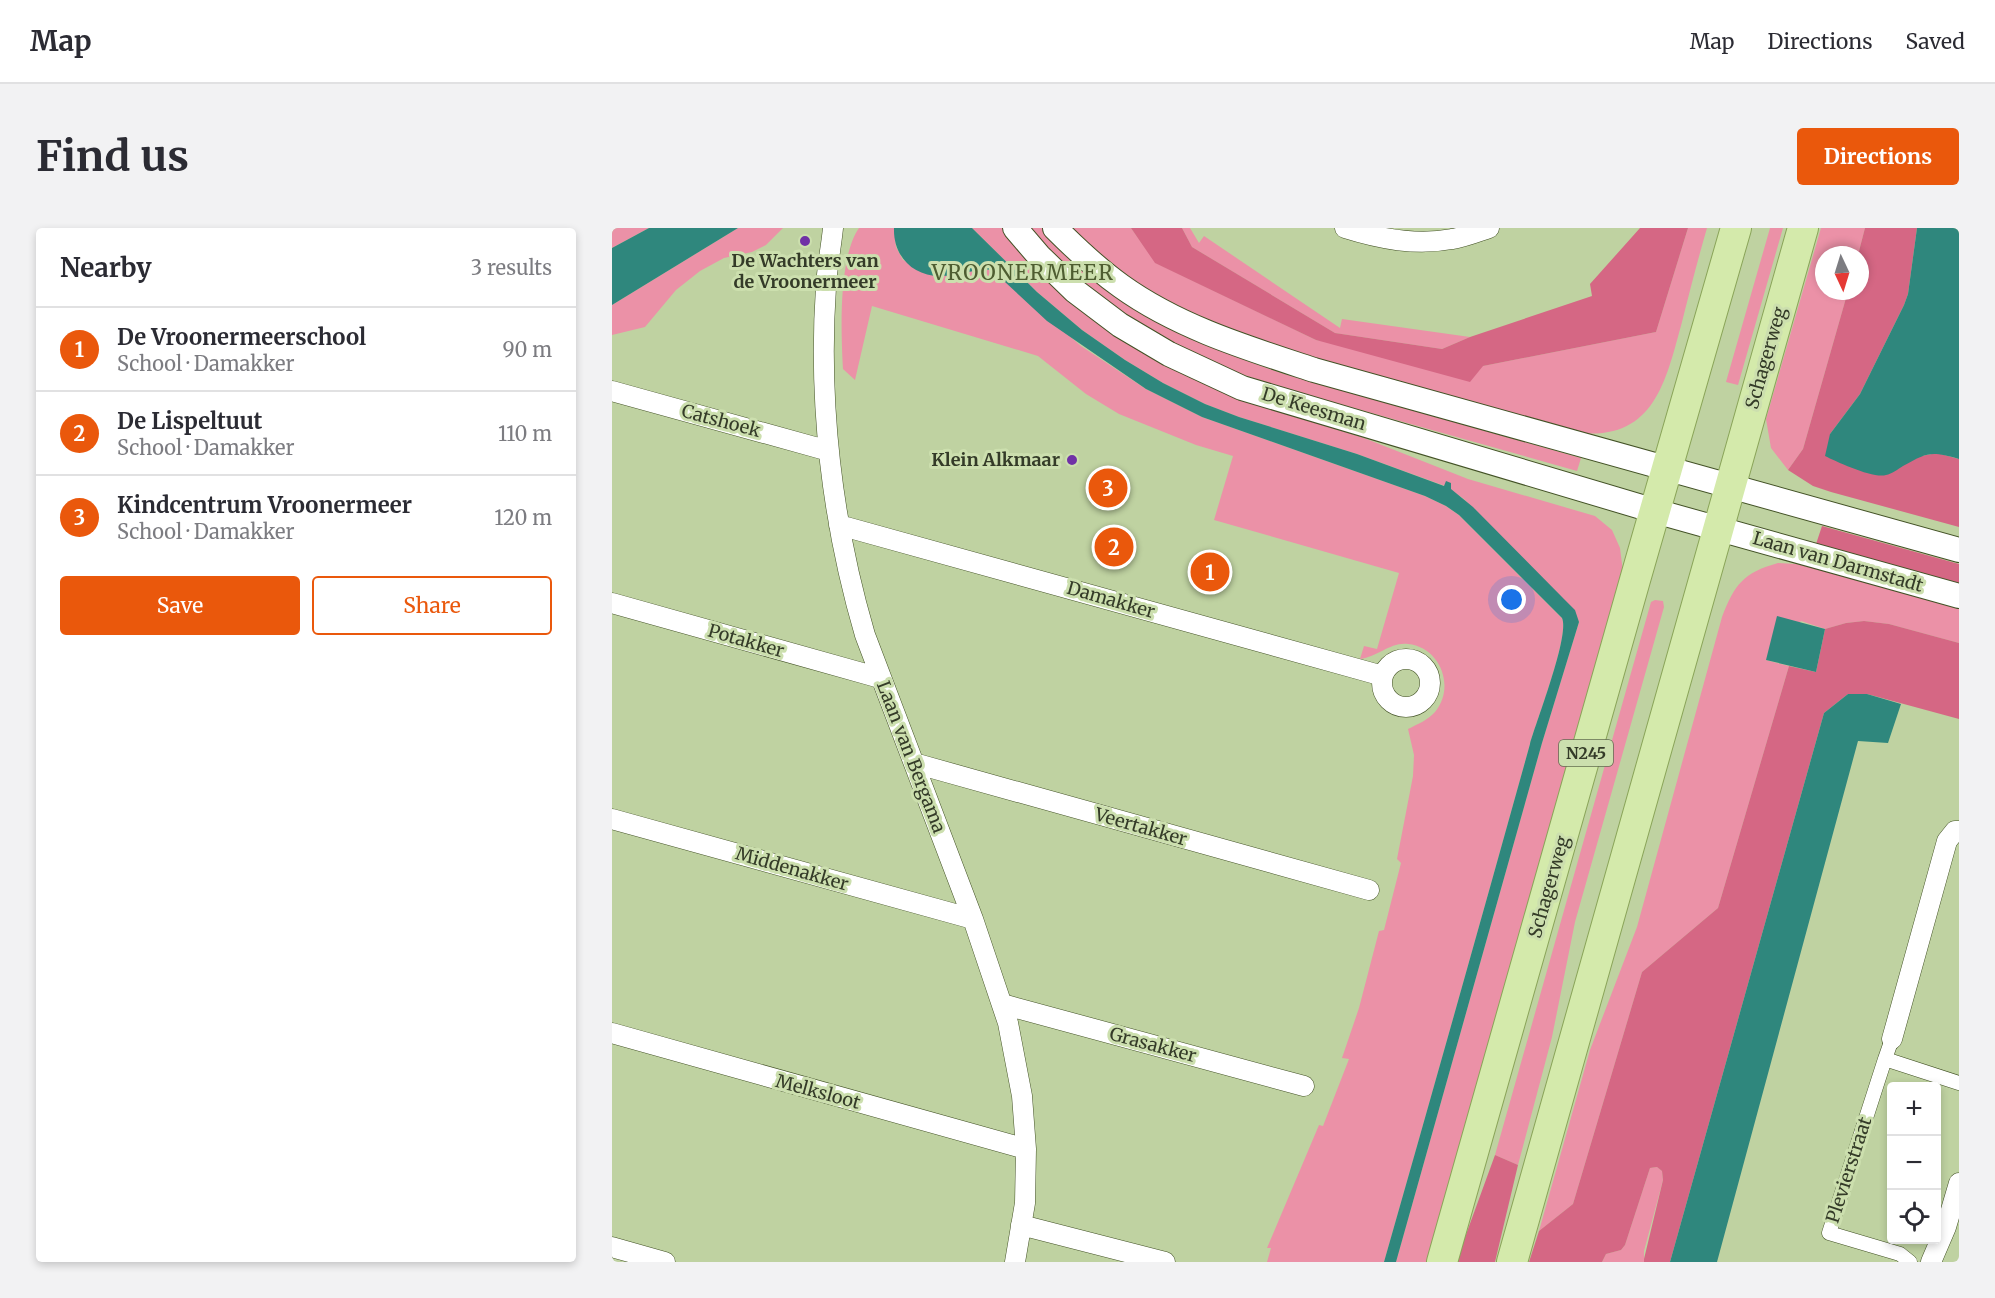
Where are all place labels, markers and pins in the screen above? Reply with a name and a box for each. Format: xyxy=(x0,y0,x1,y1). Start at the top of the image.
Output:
marker: De Wachters van de Vroonermeer xyxy=(798,234,812,248)
place label: De Wachters van de Vroonermeer xyxy=(731,249,879,293)
place label: Klein Alkmaar xyxy=(931,448,1060,471)
marker: Klein Alkmaar xyxy=(1065,453,1079,467)
pin: 3 xyxy=(1088,466,1128,510)
pin: 2 xyxy=(1094,524,1134,570)
pin: 1 xyxy=(1190,550,1230,594)

